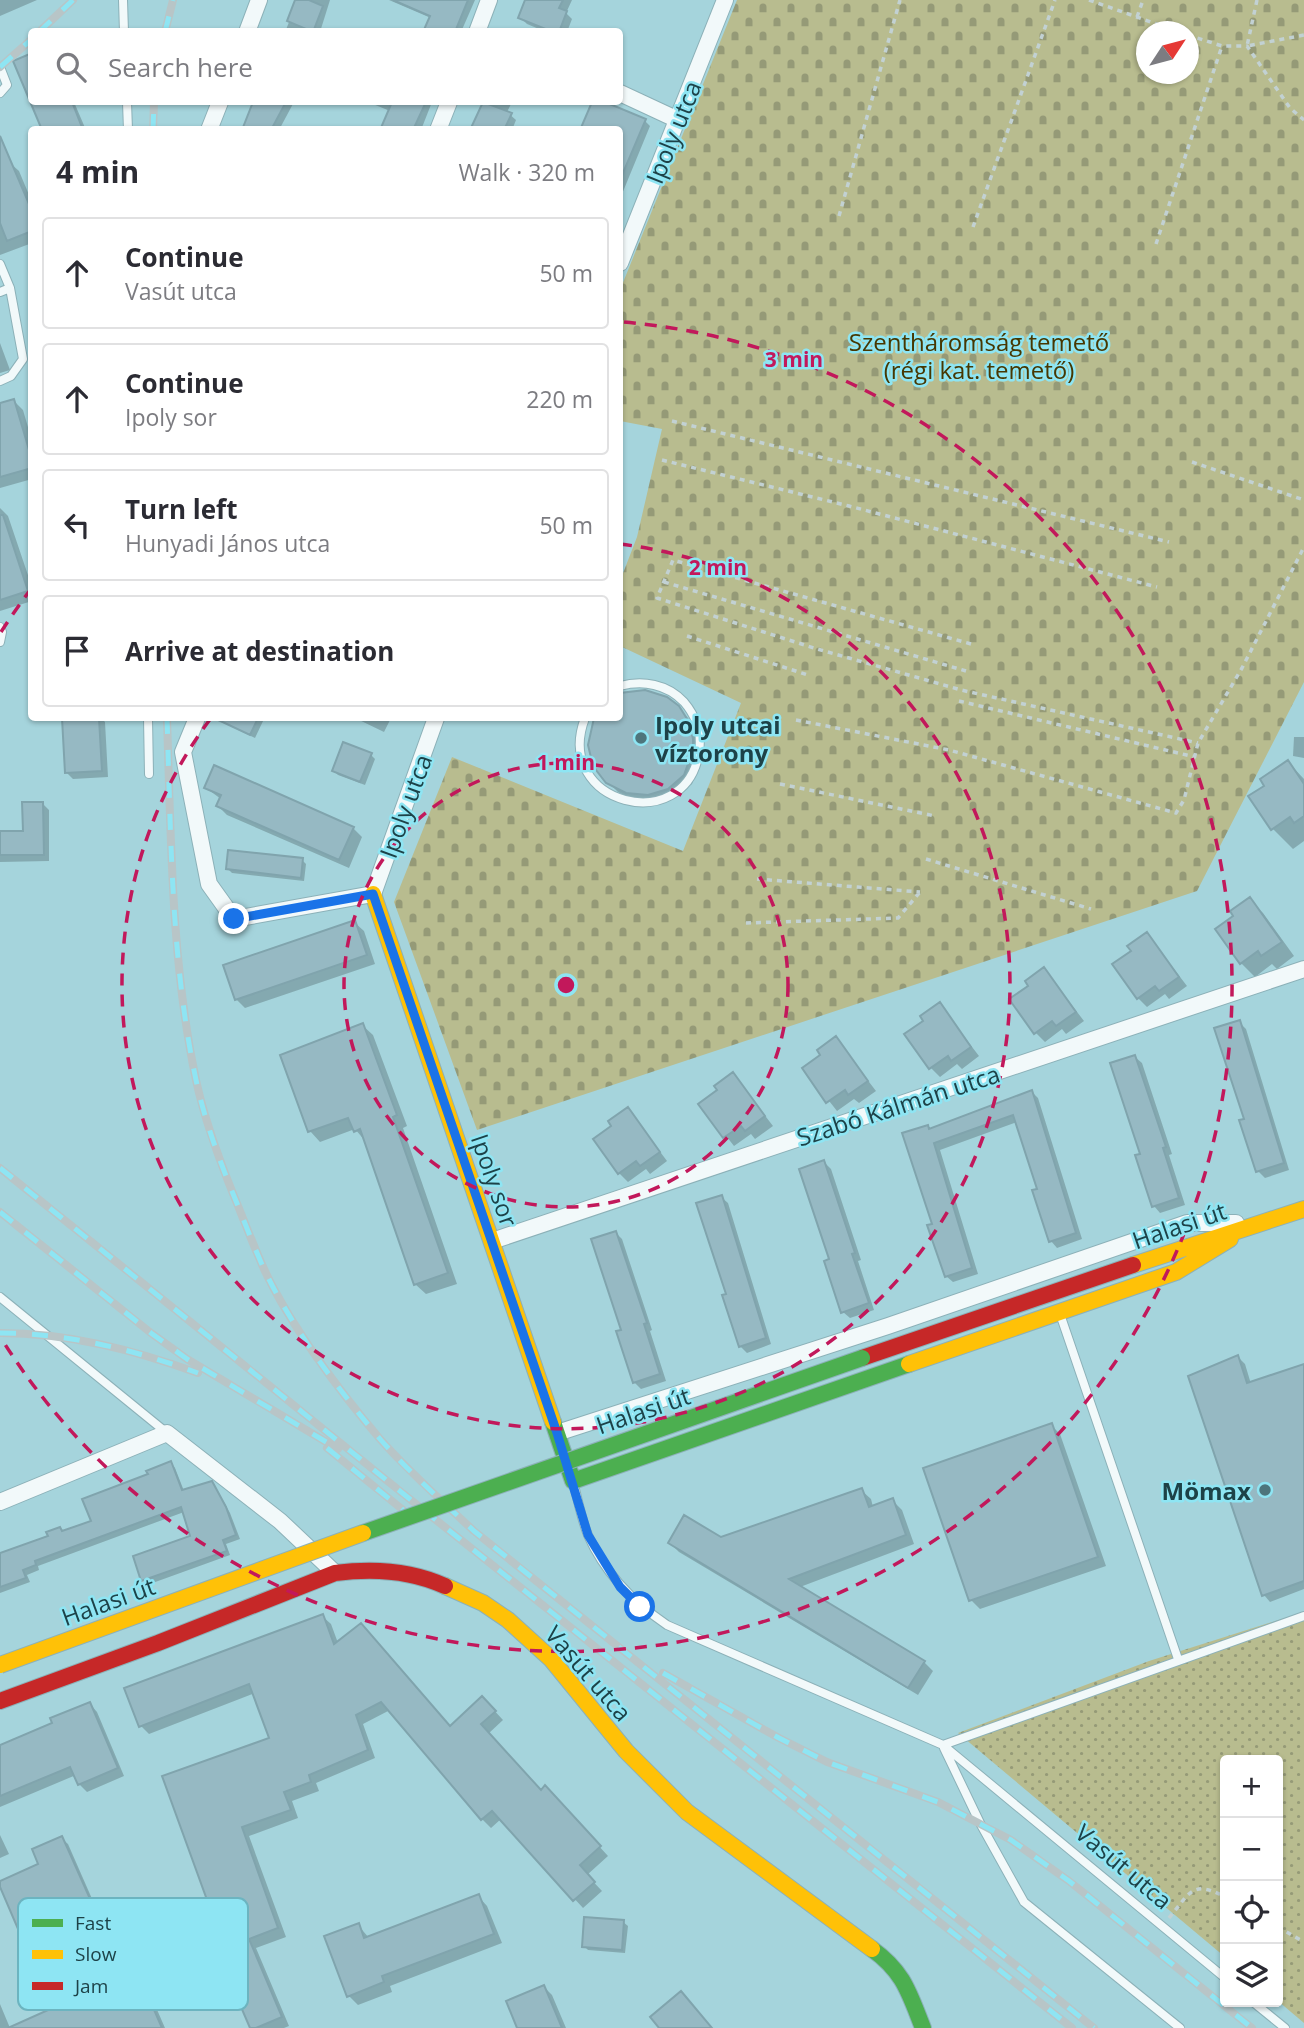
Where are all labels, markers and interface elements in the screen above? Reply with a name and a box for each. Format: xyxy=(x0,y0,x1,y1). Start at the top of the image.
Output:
north arrow xyxy=(1136,21,1199,84)
search box xyxy=(28,28,623,105)
icon: search xyxy=(52,48,90,86)
text: Search here xyxy=(108,49,253,85)
street label: Ipoly utca xyxy=(637,76,709,188)
text: 4 min xyxy=(56,151,139,192)
text: Walk · 320 m xyxy=(458,156,595,188)
text: Continue xyxy=(125,239,244,275)
icon: ahead xyxy=(58,254,96,292)
text: 50 m xyxy=(539,257,593,289)
text: Vasút utca xyxy=(125,275,237,307)
park label: Szentháromság temető (régi kat. temető) xyxy=(849,325,1109,386)
text: 3 min xyxy=(765,345,823,373)
text: Continue xyxy=(125,365,244,401)
icon: ahead xyxy=(58,380,96,418)
text: 220 m xyxy=(526,383,593,415)
text: Ipoly sor xyxy=(125,401,217,433)
text: Turn left xyxy=(125,491,237,527)
icon: left xyxy=(58,506,96,544)
text: 50 m xyxy=(539,509,593,541)
text: Hunyadi János utca xyxy=(125,527,330,559)
text: 2 min xyxy=(689,553,747,581)
icon: arrive xyxy=(58,632,96,670)
text: Arrive at destination xyxy=(125,633,394,669)
place label: Ipoly utcai víztorony xyxy=(655,708,781,769)
marker: Ipoly utcai víztorony xyxy=(633,730,649,746)
text: 1 min xyxy=(537,748,595,776)
street label: Ipoly utca xyxy=(371,749,439,863)
route end xyxy=(218,903,249,934)
centre of rings xyxy=(554,973,578,997)
street label: Szabó Kálmán utca xyxy=(792,1057,1004,1153)
street label: Ipoly sor xyxy=(464,1129,526,1231)
street label: Halasi út xyxy=(1128,1194,1230,1256)
street label: Halasi út xyxy=(592,1379,694,1441)
place label: Mömax xyxy=(1162,1474,1251,1507)
marker: Mömax xyxy=(1257,1482,1273,1498)
street label: Halasi út xyxy=(57,1569,159,1633)
route start xyxy=(624,1591,655,1622)
street label: Vasút utca xyxy=(538,1618,640,1728)
map controls xyxy=(1220,1755,1283,2007)
button: + xyxy=(1220,1755,1283,1818)
street label: Vasút utca xyxy=(1069,1816,1179,1916)
button: − xyxy=(1220,1818,1283,1881)
button: locate xyxy=(1220,1881,1283,1944)
legend xyxy=(18,1898,248,2010)
text: Fast xyxy=(75,1910,111,1936)
text: Slow xyxy=(75,1941,117,1967)
button: layers xyxy=(1220,1944,1283,2007)
text: Jam xyxy=(73,1973,108,1999)

